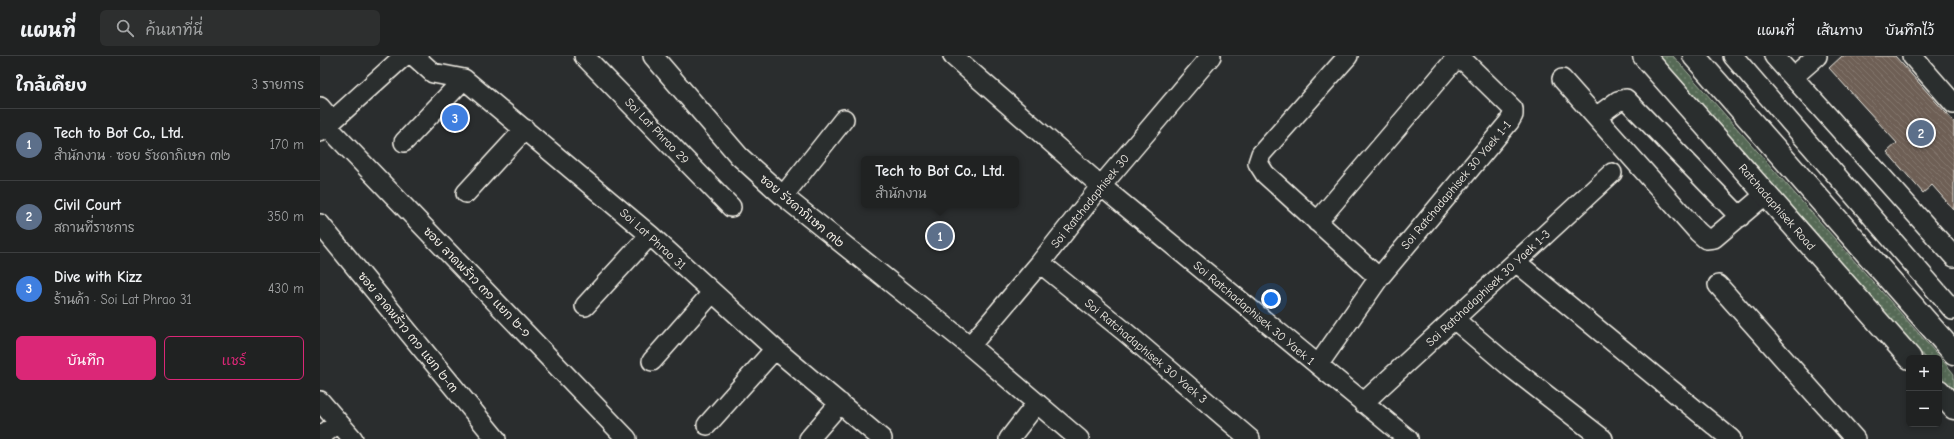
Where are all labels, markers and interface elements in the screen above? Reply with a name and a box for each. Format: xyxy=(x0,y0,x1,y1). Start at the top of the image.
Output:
search box xyxy=(100,10,380,46)
icon: search xyxy=(114,17,136,39)
text: แผนที่ xyxy=(20,20,76,42)
text: ค้นหาที่นี่ xyxy=(146,21,203,39)
text: แผนที่ xyxy=(1757,22,1794,39)
text: เส้นทาง xyxy=(1816,22,1863,39)
text: บันทึกไว้ xyxy=(1885,22,1934,39)
text: ใกล้เคียง xyxy=(16,76,87,95)
text: 3 รายการ xyxy=(251,77,304,92)
street label: Soi Lat Phrao 29 xyxy=(622,95,692,167)
pin: 3 xyxy=(442,103,468,133)
street label: Soi Ratchadaphisek 30 Yaek 1-1 xyxy=(1398,118,1514,252)
pin: 2 xyxy=(1908,118,1934,148)
text: Tech to Bot Co., Ltd. xyxy=(54,124,184,142)
text: 1 xyxy=(26,137,32,152)
text: 170 m xyxy=(270,137,304,152)
text: สำนักงาน · ซอย รัชดาภิเษก ๓๒ xyxy=(54,148,230,163)
street label: Soi Ratchadaphisek 30 xyxy=(1048,151,1132,251)
popup xyxy=(861,156,1019,208)
street label: Ratchadaphisek Road xyxy=(1736,161,1818,253)
text: Tech to Bot Co., Ltd. xyxy=(875,162,1005,180)
street label: ซอย รัชดาภิเษก ๓๒ xyxy=(757,172,847,250)
text: สำนักงาน xyxy=(875,186,927,201)
text: Civil Court xyxy=(54,196,121,214)
street label: Soi Lat Phrao 31 xyxy=(617,206,689,273)
text: 2 xyxy=(26,209,32,224)
text: 350 m xyxy=(267,209,304,224)
text: สถานที่ราชการ xyxy=(54,220,135,235)
pin: 1 xyxy=(927,221,953,251)
street label: ซอย ลาดพร้าว ๓๑ แยก ๒-๑ xyxy=(421,224,533,340)
street label: Soi Ratchadaphisek 30 Yaek 1-3 xyxy=(1423,227,1553,349)
street label: Soi Ratchadaphisek 30 Yaek 1 xyxy=(1191,258,1318,368)
text: Dive with Kizz xyxy=(54,268,142,286)
street label: ซอย ลาดพร้าว ๓๑ แยก ๒-๓ xyxy=(355,269,461,395)
text: 3 xyxy=(26,281,32,296)
text: 430 m xyxy=(268,281,304,296)
your location xyxy=(1261,289,1281,309)
text: ร้านค้า · Soi Lat Phrao 31 xyxy=(54,292,192,307)
street label: Soi Ratchadaphisek 30 Yaek 3 xyxy=(1082,296,1210,406)
button: บันทึก xyxy=(16,336,156,380)
button: แชร์ xyxy=(164,336,304,380)
map controls xyxy=(1906,355,1942,427)
button: + xyxy=(1906,355,1942,391)
button: − xyxy=(1906,391,1942,427)

